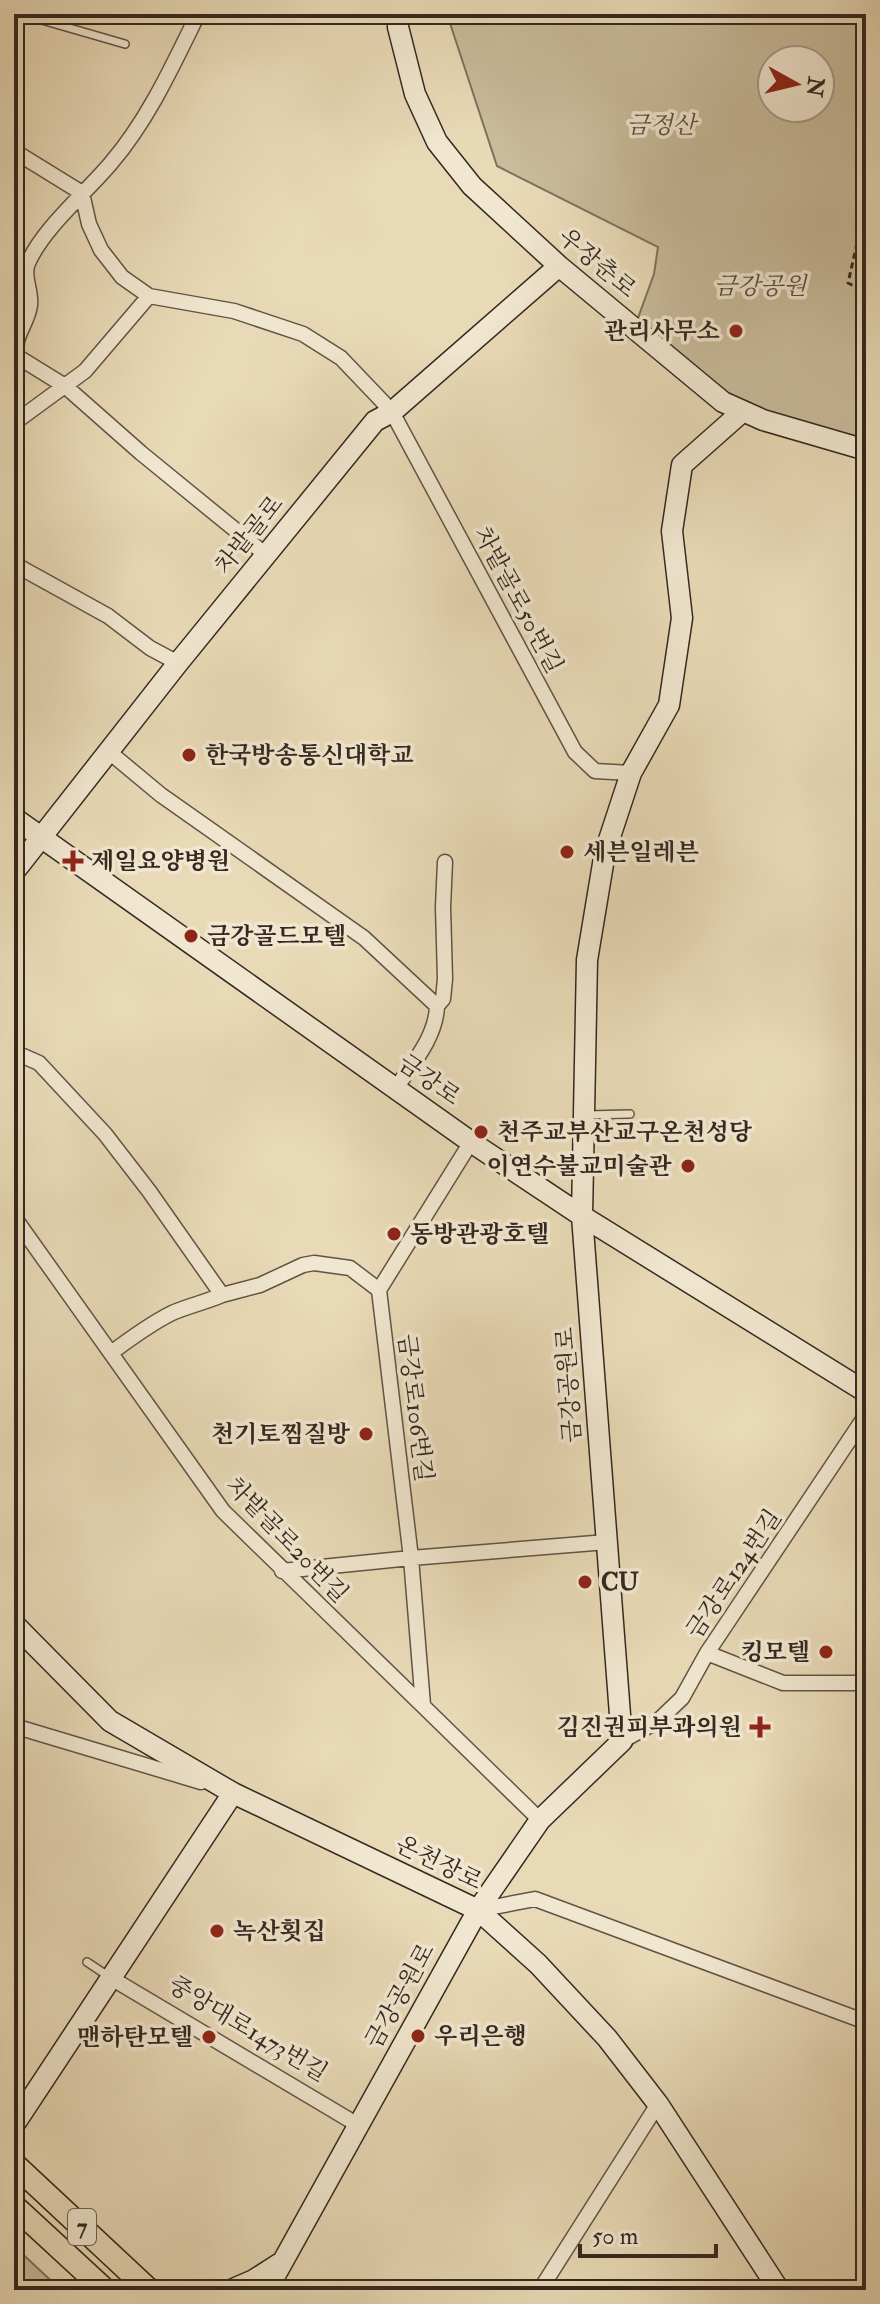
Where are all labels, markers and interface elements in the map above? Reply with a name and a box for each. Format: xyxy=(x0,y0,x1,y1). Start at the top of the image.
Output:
north arrow xyxy=(756,44,836,124)
text: N xyxy=(800,74,830,99)
park label: 금정산 xyxy=(626,110,700,141)
street label: 우장춘로 xyxy=(552,221,642,305)
park label: 금강공원 xyxy=(714,271,808,302)
place label: 관리사무소 xyxy=(604,316,720,347)
marker: 관리사무소 xyxy=(727,322,745,340)
street label: 차밭골로 xyxy=(208,489,290,581)
street label: 차밭골로50번길 xyxy=(466,521,570,679)
place label: 한국방송통신대학교 xyxy=(205,740,414,771)
marker: 한국방송통신대학교 xyxy=(180,746,198,764)
place label: 세븐일레븐 xyxy=(583,837,699,868)
marker: 세븐일레븐 xyxy=(558,843,576,861)
place label: 제일요양병원 xyxy=(91,846,230,877)
marker: 제일요양병원 xyxy=(62,850,84,872)
place label: 금강골드모텔 xyxy=(207,921,346,952)
marker: 금강골드모텔 xyxy=(182,927,200,945)
street label: 금강로 xyxy=(392,1047,466,1113)
place label: 천주교부산교구온천성당 xyxy=(497,1117,753,1148)
marker: 천주교부산교구온천성당 xyxy=(472,1123,490,1141)
place label: 이연수불교미술관 xyxy=(487,1151,672,1182)
marker: 이연수불교미술관 xyxy=(679,1157,697,1175)
place label: 동방관광호텔 xyxy=(410,1219,549,1250)
marker: 동방관광호텔 xyxy=(385,1225,403,1243)
street label: 금강공원로 xyxy=(549,1326,589,1444)
street label: 금강로106번길 xyxy=(391,1332,439,1484)
place label: 천기토찜질방 xyxy=(211,1419,351,1450)
marker: 천기토찜질방 xyxy=(357,1425,375,1443)
street label: 차밭골로20번길 xyxy=(219,1470,355,1610)
street label: 금강로124번길 xyxy=(679,1503,789,1645)
place label: CU xyxy=(601,1567,640,1598)
marker: CU xyxy=(576,1573,594,1591)
place label: 킹모텔 xyxy=(740,1637,810,1668)
marker: 킹모텔 xyxy=(817,1643,835,1661)
place label: 김진권피부과의원 xyxy=(557,1712,742,1743)
marker: 김진권피부과의원 xyxy=(749,1716,771,1738)
street label: 온천장로 xyxy=(391,1829,487,1897)
place label: 녹산횟집 xyxy=(233,1916,326,1947)
marker: 녹산횟집 xyxy=(208,1922,226,1940)
street label: 금강공원로 xyxy=(358,1938,442,2054)
street label: 중앙대로1473번길 xyxy=(163,1969,333,2089)
place label: 우리은행 xyxy=(434,2021,527,2052)
place label: 맨하탄모텔 xyxy=(77,2022,193,2053)
marker: 우리은행 xyxy=(409,2027,427,2045)
marker: 맨하탄모텔 xyxy=(200,2028,218,2046)
scale bar xyxy=(580,2208,716,2258)
road number: 7 xyxy=(68,2209,96,2245)
text: 50 m xyxy=(592,2221,639,2252)

